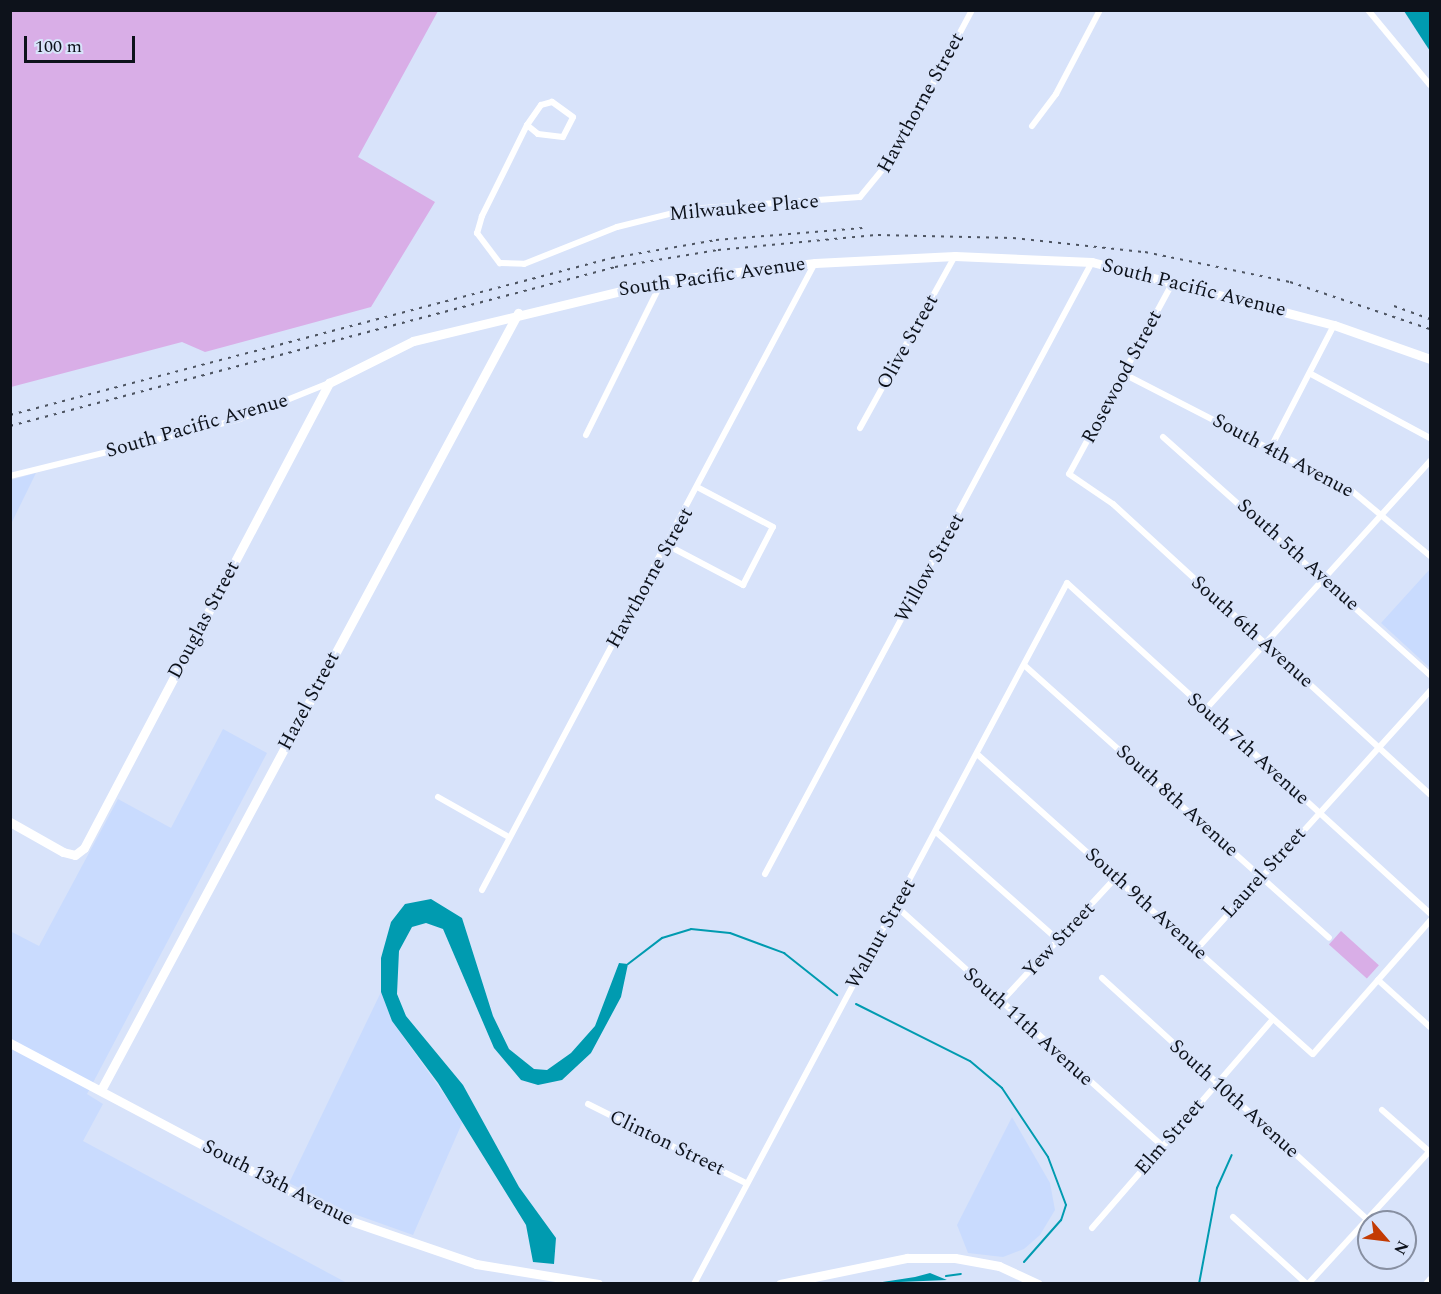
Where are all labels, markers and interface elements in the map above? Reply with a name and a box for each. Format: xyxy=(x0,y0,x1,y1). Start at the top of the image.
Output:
scale bar xyxy=(27,24,138,62)
street label: Hawthorne Street xyxy=(872,28,970,178)
text: 100 m xyxy=(35,33,82,60)
street label: Milwaukee Place xyxy=(668,190,820,226)
street label: South Pacific Avenue xyxy=(617,252,807,302)
street label: South Pacific Avenue xyxy=(1100,254,1288,322)
street label: Olive Street xyxy=(872,290,944,394)
street label: Rosewood Street xyxy=(1077,306,1167,448)
street label: South Pacific Avenue xyxy=(103,388,291,464)
street label: South 4th Avenue xyxy=(1208,409,1358,503)
street label: South 5th Avenue xyxy=(1232,494,1364,616)
street label: Hawthorne Street xyxy=(601,503,699,653)
street label: Willow Street xyxy=(890,509,970,627)
street label: Douglas Street xyxy=(163,557,245,683)
street label: South 6th Avenue xyxy=(1186,571,1318,693)
street label: Hazel Street xyxy=(273,648,345,754)
street label: South 7th Avenue xyxy=(1182,688,1314,810)
street label: South 8th Avenue xyxy=(1111,740,1243,862)
street label: Laurel Street xyxy=(1217,822,1311,924)
street label: South 9th Avenue xyxy=(1080,843,1212,965)
street label: Walnut Street xyxy=(841,875,921,993)
street label: Yew Street xyxy=(1018,897,1100,983)
street label: South 11th Avenue xyxy=(958,962,1098,1092)
street label: South 10th Avenue xyxy=(1164,1034,1304,1164)
street label: Elm Street xyxy=(1130,1094,1210,1180)
street label: Clinton Street xyxy=(605,1105,729,1181)
street label: South 13th Avenue xyxy=(198,1135,358,1231)
north arrow xyxy=(1357,1210,1417,1270)
text: N xyxy=(1387,1236,1415,1259)

